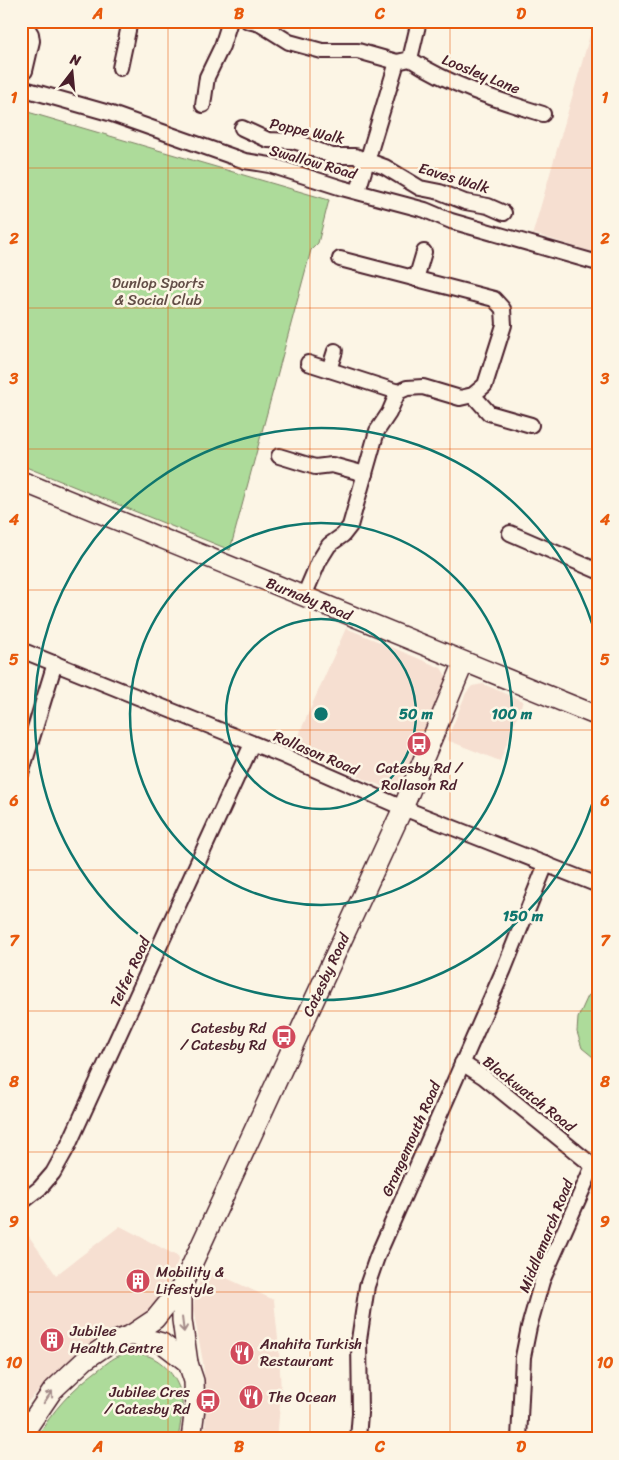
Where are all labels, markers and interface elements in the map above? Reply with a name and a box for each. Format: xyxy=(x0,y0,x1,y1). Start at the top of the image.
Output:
text: A xyxy=(92,0,103,28)
text: B xyxy=(234,0,245,28)
text: C xyxy=(374,0,386,28)
text: D xyxy=(516,0,526,28)
text: N xyxy=(66,46,84,73)
street label: Loosley Lane xyxy=(438,47,524,102)
north arrow xyxy=(48,48,98,98)
text: 1 xyxy=(11,83,18,112)
text: 1 xyxy=(602,83,609,112)
street label: Poppe Walk xyxy=(267,110,348,152)
street label: Swallow Road xyxy=(266,137,361,187)
street label: Eaves Walk xyxy=(415,155,494,201)
text: 2 xyxy=(8,224,19,253)
text: 2 xyxy=(599,224,610,253)
park label: Dunlop Sports & Social Club xyxy=(112,270,204,313)
text: 3 xyxy=(9,364,19,393)
text: 3 xyxy=(600,364,610,393)
text: 4 xyxy=(8,505,19,534)
text: 4 xyxy=(599,505,610,534)
street label: Burnaby Road xyxy=(262,570,357,628)
text: 5 xyxy=(9,645,19,674)
text: 5 xyxy=(600,645,610,674)
text: 50 m xyxy=(399,701,434,727)
text: 100 m xyxy=(492,701,533,727)
centre of rings xyxy=(312,705,330,723)
street label: Rollason Road xyxy=(269,723,364,783)
bus stop icon: Catesby Rd / Rollason Rd xyxy=(406,731,432,757)
place label: Catesby Rd / Rollason Rd xyxy=(376,755,464,798)
text: 6 xyxy=(8,786,19,815)
text: 6 xyxy=(599,786,610,815)
text: 150 m xyxy=(503,903,544,929)
text: 7 xyxy=(9,926,20,955)
text: 7 xyxy=(600,926,611,955)
street label: Catesby Road xyxy=(295,928,357,1021)
street label: Telfer Road xyxy=(102,931,158,1012)
place label: Catesby Rd / Catesby Rd xyxy=(180,1015,267,1058)
bus stop icon: Catesby Rd / Catesby Rd xyxy=(271,1024,297,1050)
street label: Blackwatch Road xyxy=(477,1049,582,1140)
text: 8 xyxy=(8,1067,19,1096)
text: 8 xyxy=(599,1067,610,1096)
street label: Grangemouth Road xyxy=(374,1076,449,1201)
street label: Middlemarch Road xyxy=(511,1174,581,1297)
text: 9 xyxy=(9,1207,19,1236)
text: 9 xyxy=(600,1207,610,1236)
place label: Mobility & Lifestyle xyxy=(156,1259,224,1302)
building icon: Mobility & Lifestyle xyxy=(125,1268,151,1294)
one-way arrow xyxy=(178,1317,188,1333)
place label: Jubilee Health Centre xyxy=(69,1318,164,1361)
building icon: Jubilee Health Centre xyxy=(39,1327,65,1353)
place label: Anahita Turkish Restaurant xyxy=(259,1331,362,1374)
restaurant icon: Anahita Turkish Restaurant xyxy=(229,1340,255,1366)
text: 10 xyxy=(6,1348,22,1377)
text: 10 xyxy=(597,1348,613,1377)
place label: Jubilee Cres / Catesby Rd xyxy=(104,1379,191,1422)
restaurant icon: The Ocean xyxy=(238,1384,264,1410)
place label: The Ocean xyxy=(268,1384,336,1410)
bus stop icon: Jubilee Cres / Catesby Rd xyxy=(195,1388,221,1414)
one-way arrow xyxy=(43,1391,54,1404)
text: A xyxy=(92,1432,103,1460)
text: B xyxy=(234,1432,245,1460)
text: C xyxy=(374,1432,386,1460)
text: D xyxy=(516,1432,526,1460)

